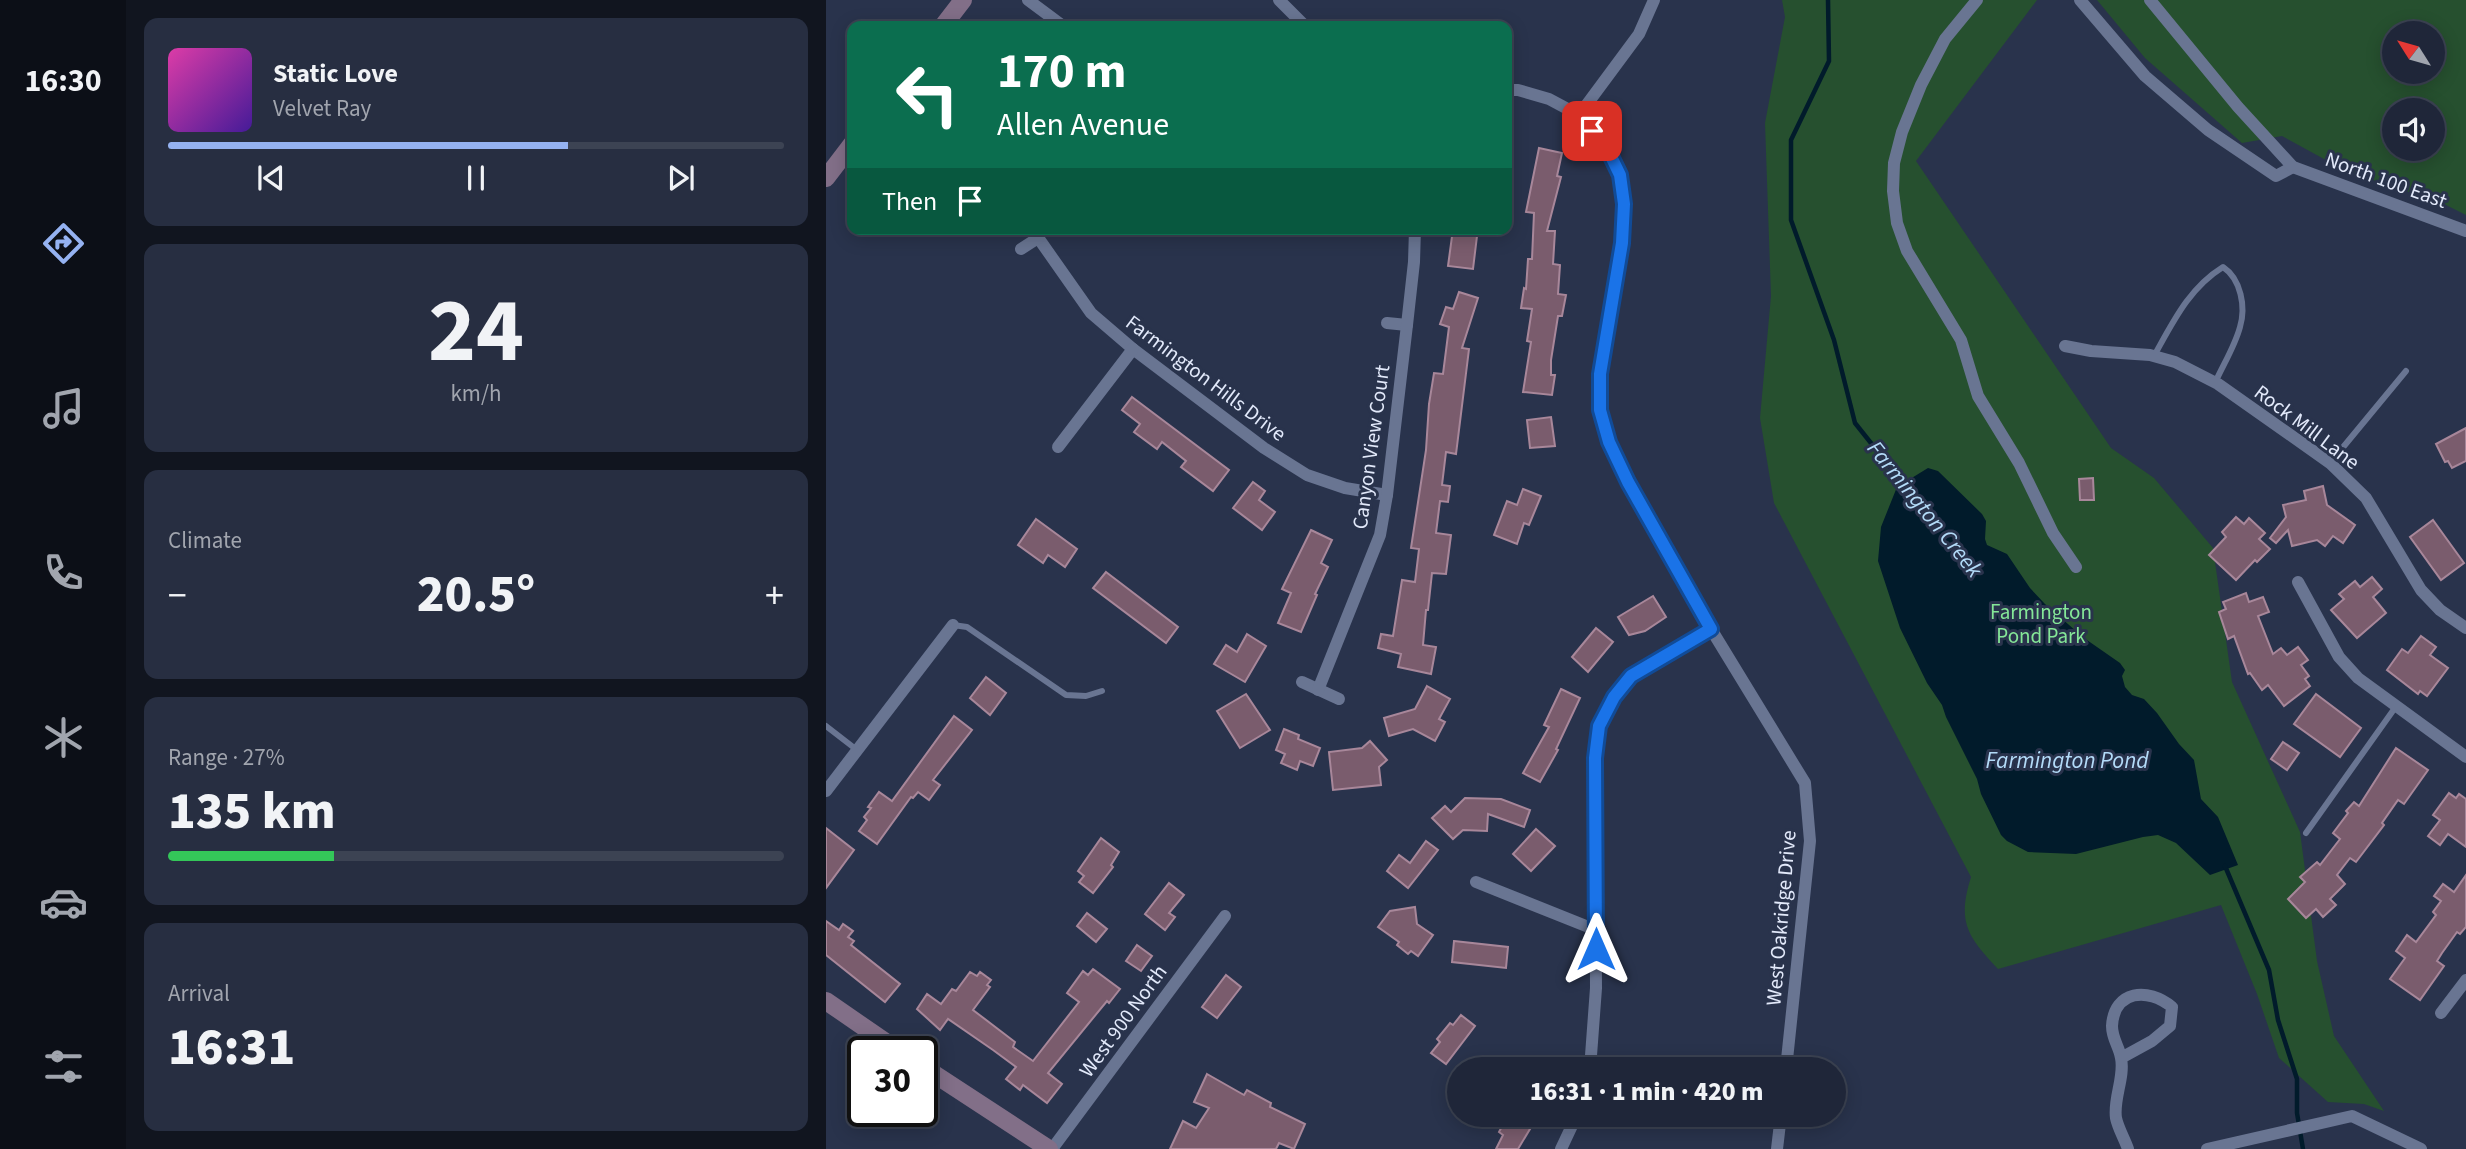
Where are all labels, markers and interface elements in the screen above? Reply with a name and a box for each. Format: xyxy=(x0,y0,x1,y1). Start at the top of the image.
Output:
north arrow xyxy=(2382,21,2445,84)
map controls xyxy=(2382,21,2445,161)
text: 170 m xyxy=(997,37,1126,107)
icon: left xyxy=(882,49,973,140)
text: Static Love xyxy=(273,55,398,92)
text: 16:30 xyxy=(24,58,102,104)
text: Velvet Ray xyxy=(273,92,371,125)
button: sound xyxy=(2382,98,2445,161)
pin xyxy=(1562,101,1622,161)
text: Allen Avenue xyxy=(997,102,1169,148)
icon: arrive xyxy=(1573,112,1611,150)
street label: North 100 East xyxy=(2321,144,2451,216)
icon: previous xyxy=(252,159,290,197)
icon: pause xyxy=(457,159,495,197)
icon: next xyxy=(662,159,700,197)
icon: arrive xyxy=(951,182,989,220)
text: Then xyxy=(882,183,937,220)
icon: directions xyxy=(39,219,88,268)
text: 24 xyxy=(428,267,524,396)
street label: Farmington Hills Drive xyxy=(1119,308,1293,448)
street label: Canyon View Court xyxy=(1345,363,1397,531)
text: km/h xyxy=(450,377,502,410)
street label: Rock Mill Lane xyxy=(2248,377,2366,477)
icon: music xyxy=(39,384,88,433)
water label: Farmington Creek xyxy=(1859,433,1991,585)
text: Climate xyxy=(168,524,242,557)
icon: phone xyxy=(39,548,88,597)
text: 20.5° xyxy=(417,558,535,632)
text: − xyxy=(168,569,187,623)
text: + xyxy=(765,569,784,623)
park label: Farmington Pond Park xyxy=(1990,597,2092,651)
icon: climate xyxy=(39,713,88,762)
text: Range · 27% xyxy=(168,741,285,774)
water label: Farmington Pond xyxy=(1985,744,2149,777)
text: 135 km xyxy=(168,775,336,849)
street label: West Oakridge Drive xyxy=(1758,829,1804,1007)
icon: car xyxy=(39,878,88,927)
position arrow xyxy=(1559,912,1633,986)
street label: West 900 North xyxy=(1072,958,1174,1084)
text: Arrival xyxy=(168,977,230,1010)
text: 16:31 xyxy=(168,1011,295,1085)
speed limit sign: 30 xyxy=(847,1036,938,1127)
icon: filters xyxy=(39,1042,88,1091)
text: 16:31 · 1 min · 420 m xyxy=(1530,1073,1763,1110)

